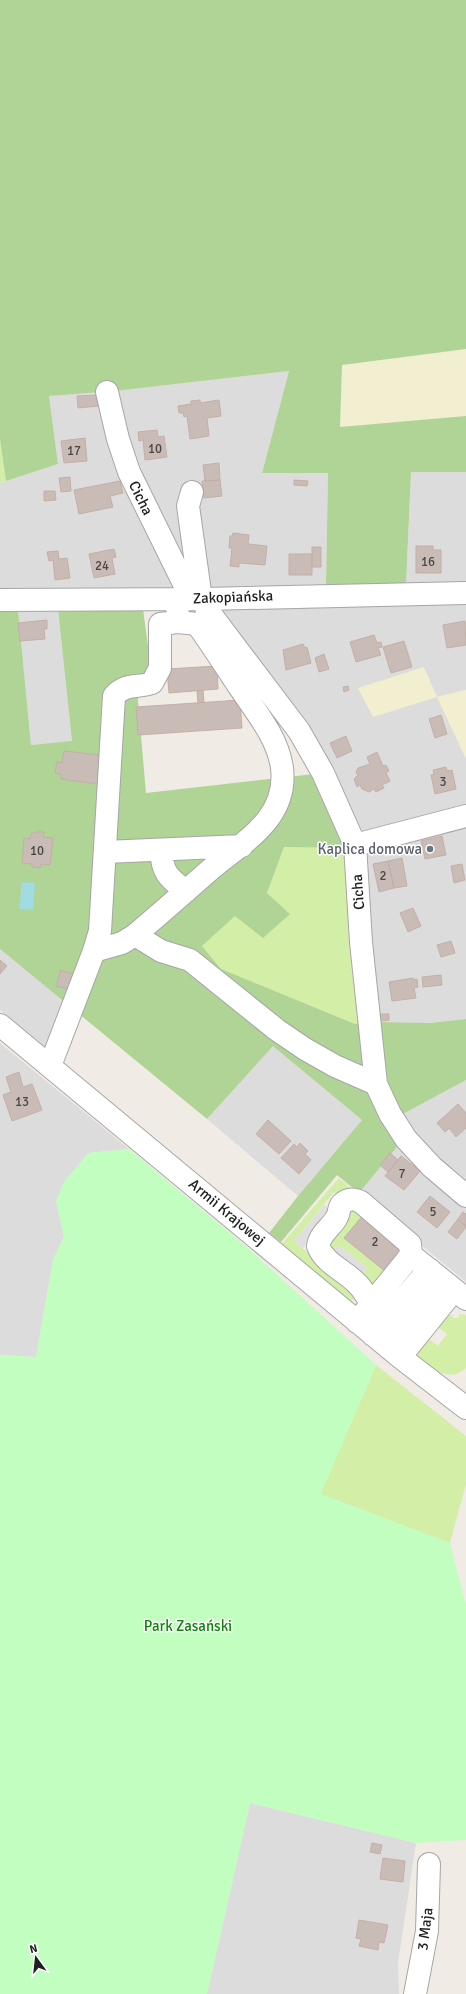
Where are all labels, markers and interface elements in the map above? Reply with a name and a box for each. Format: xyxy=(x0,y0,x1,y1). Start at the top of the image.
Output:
house number: 10 xyxy=(148,441,162,457)
house number: 17 xyxy=(67,443,81,459)
street label: Cicha xyxy=(125,478,157,518)
house number: 16 xyxy=(421,554,435,570)
house number: 24 xyxy=(95,558,109,574)
street label: Zakopiańska xyxy=(193,587,273,607)
house number: 3 xyxy=(439,774,447,790)
place label: Kaplica domowa xyxy=(317,840,422,858)
house number: 10 xyxy=(30,843,44,859)
marker: Kaplica domowa xyxy=(425,844,435,854)
house number: 2 xyxy=(379,868,387,884)
street label: Cicha xyxy=(348,873,368,911)
house number: 13 xyxy=(15,1094,29,1110)
house number: 7 xyxy=(398,1166,406,1182)
street label: Armii Krajowej xyxy=(185,1175,269,1249)
house number: 5 xyxy=(429,1204,437,1220)
house number: 2 xyxy=(371,1234,379,1250)
park label: Park Zasański xyxy=(144,1617,232,1635)
street label: 3 Maja xyxy=(413,1907,437,1951)
north arrow xyxy=(16,1938,56,1978)
text: N xyxy=(28,1942,39,1956)

